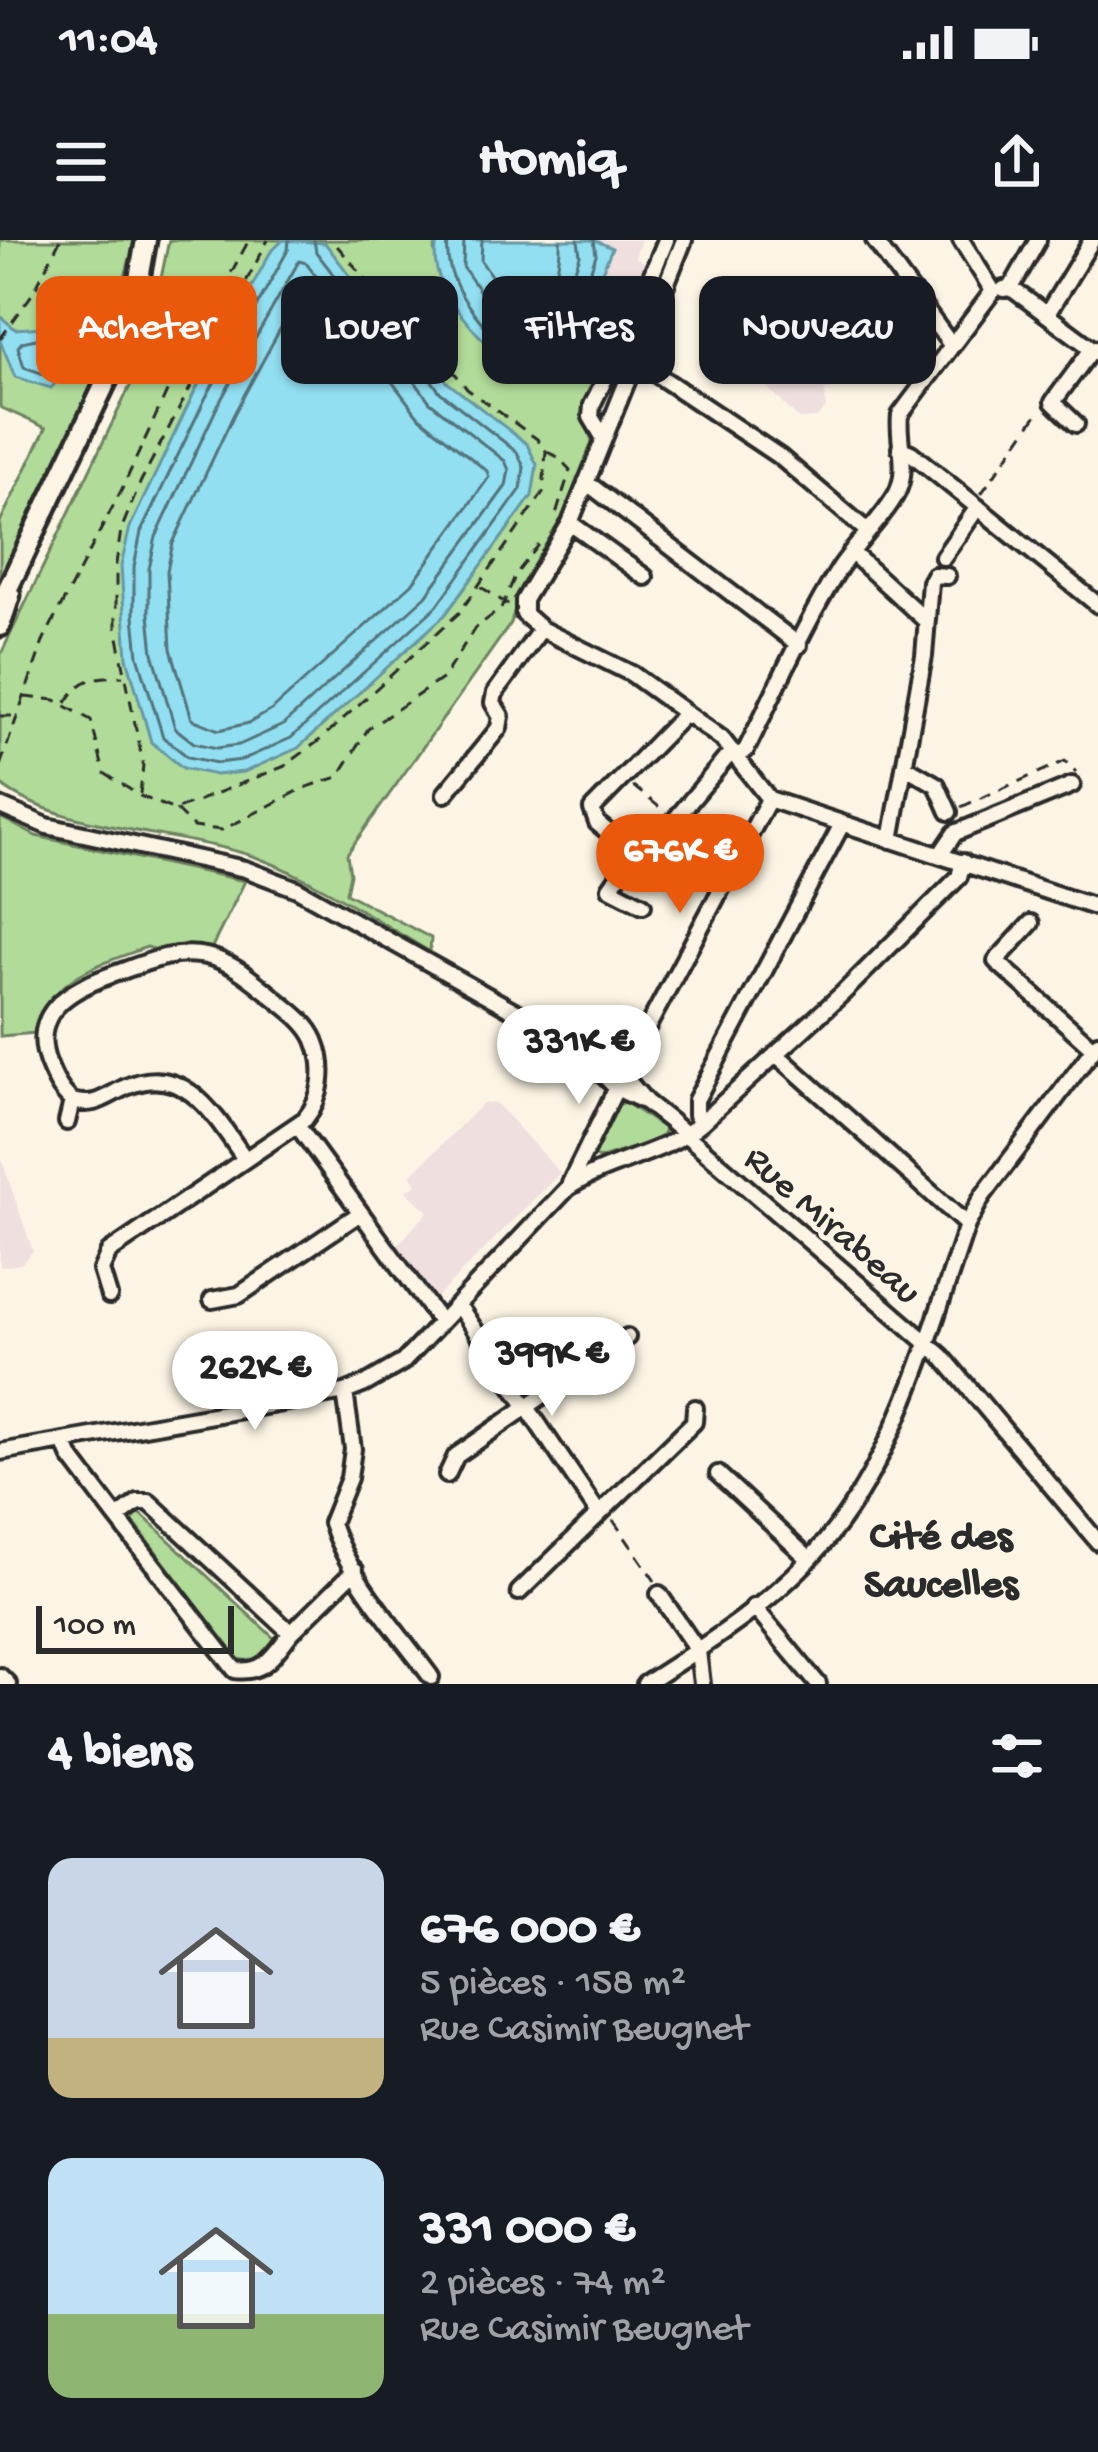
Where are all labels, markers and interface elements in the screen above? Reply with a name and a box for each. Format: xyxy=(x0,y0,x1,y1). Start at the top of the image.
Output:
text: 11:04 xyxy=(60,16,157,69)
icon: menu xyxy=(48,129,114,195)
icon: share xyxy=(984,129,1050,195)
text: Homiq xyxy=(478,130,620,194)
chip: Acheter xyxy=(36,276,257,384)
chip: Louer xyxy=(281,276,458,384)
chip: Filtres xyxy=(482,276,675,384)
chip: Nouveau xyxy=(699,276,936,384)
pin: 676K € xyxy=(582,814,778,916)
text: 676K € xyxy=(623,830,737,876)
pin: 331K € xyxy=(481,1005,677,1107)
text: 331K € xyxy=(524,1021,634,1067)
street label: Rue Mirabeau xyxy=(732,1138,928,1317)
pin: 399K € xyxy=(454,1317,650,1419)
pin: 262K € xyxy=(157,1331,353,1433)
text: 399K € xyxy=(495,1333,609,1379)
text: 262K € xyxy=(199,1347,311,1393)
district label: Cité des Saucelles xyxy=(864,1515,1021,1612)
scale bar xyxy=(36,1600,234,1653)
text: 100 m xyxy=(54,1608,136,1646)
icon: filters xyxy=(984,1723,1050,1789)
text: 4 biens xyxy=(48,1726,192,1786)
text: 676 000 € xyxy=(420,1902,640,1962)
icon: home xyxy=(144,1906,288,2050)
text: 5 pièces · 158 m² xyxy=(420,1962,686,2008)
text: Rue Casimir Beugnet xyxy=(420,2008,748,2054)
text: 331 000 € xyxy=(420,2202,635,2262)
icon: home xyxy=(144,2206,288,2350)
text: 2 pièces · 74 m² xyxy=(420,2262,666,2308)
text: Rue Casimir Beugnet xyxy=(420,2308,748,2354)

